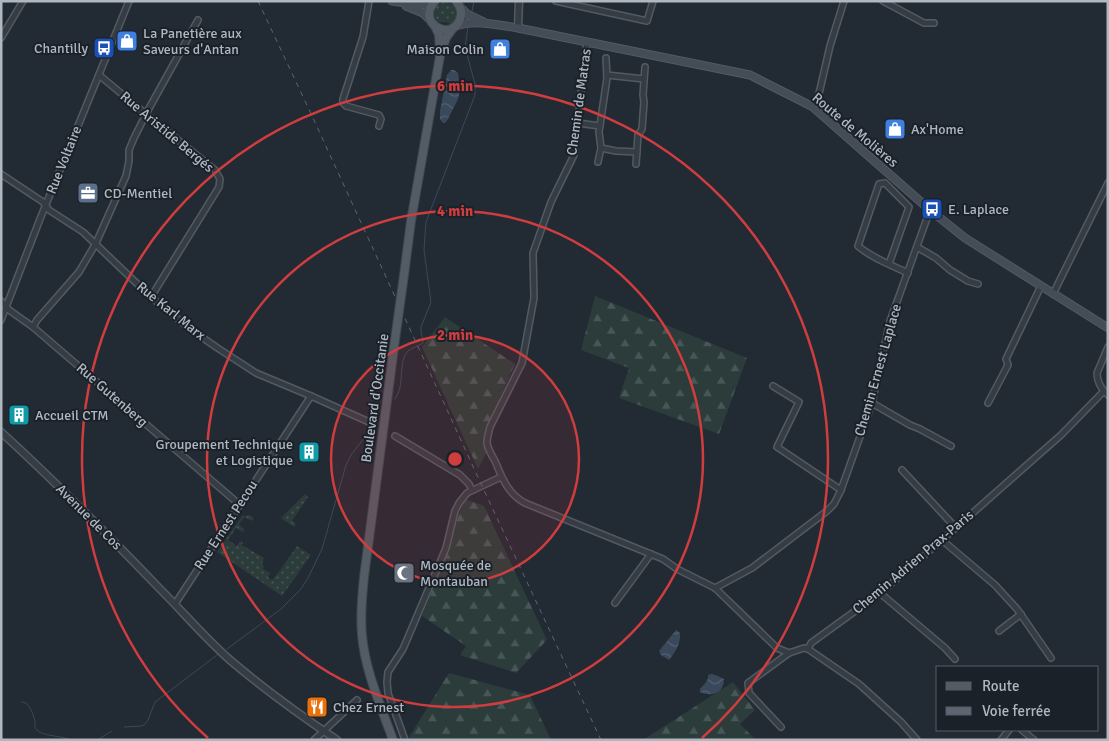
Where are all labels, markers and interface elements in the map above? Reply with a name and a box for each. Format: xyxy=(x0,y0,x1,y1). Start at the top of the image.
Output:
place label: La Panetière aux Saveurs d'Antan xyxy=(143,25,242,58)
shop icon: La Panetière aux Saveurs d'Antan xyxy=(115,29,139,53)
bus stop icon: Chantilly xyxy=(92,36,116,60)
shop icon: Maison Colin xyxy=(488,37,512,61)
place label: Chantilly xyxy=(34,40,88,57)
place label: Maison Colin xyxy=(407,41,484,58)
street label: Chemin de Matras xyxy=(563,47,595,157)
text: 6 min xyxy=(437,77,473,95)
street label: Rue Aristide Bergés xyxy=(117,88,217,176)
street label: Route de Molières xyxy=(809,89,901,171)
shop icon: Ax'Home xyxy=(883,117,907,141)
place label: Ax'Home xyxy=(911,121,964,138)
street label: Rue Voltaire xyxy=(43,123,85,197)
office icon: CD-Mentiel xyxy=(76,181,100,205)
place label: CD-Mentiel xyxy=(104,185,172,202)
bus stop icon: E. Laplace xyxy=(920,197,944,221)
place label: E. Laplace xyxy=(948,201,1009,218)
text: 4 min xyxy=(437,202,473,220)
street label: Rue Karl Marx xyxy=(133,278,209,344)
street label: Chemin Ernest Laplace xyxy=(851,302,905,438)
text: 2 min xyxy=(437,326,473,344)
street label: Boulevard d'Occitanie xyxy=(358,332,392,464)
street label: Rue Gutenberg xyxy=(73,359,151,431)
building icon: Accueil CTM xyxy=(7,403,31,427)
place label: Accueil CTM xyxy=(35,407,109,424)
place label: Groupement Technique et Logistique xyxy=(156,436,293,469)
building icon: Groupement Technique et Logistique xyxy=(297,440,321,464)
centre of rings xyxy=(446,450,464,468)
street label: Rue Ernest Pecou xyxy=(191,477,261,573)
street label: Avenue de Cos xyxy=(53,481,125,553)
street label: Chemin Adrien Prax-Paris xyxy=(849,506,977,618)
place label: Mosquée de Montauban xyxy=(420,557,491,590)
mosque icon: Mosquée de Montauban xyxy=(392,561,416,585)
legend xyxy=(936,666,1099,731)
text: Route xyxy=(982,677,1019,695)
restaurant icon: Chez Ernest xyxy=(305,695,329,719)
place label: Chez Ernest xyxy=(333,699,404,716)
text: Voie ferrée xyxy=(982,702,1051,720)

